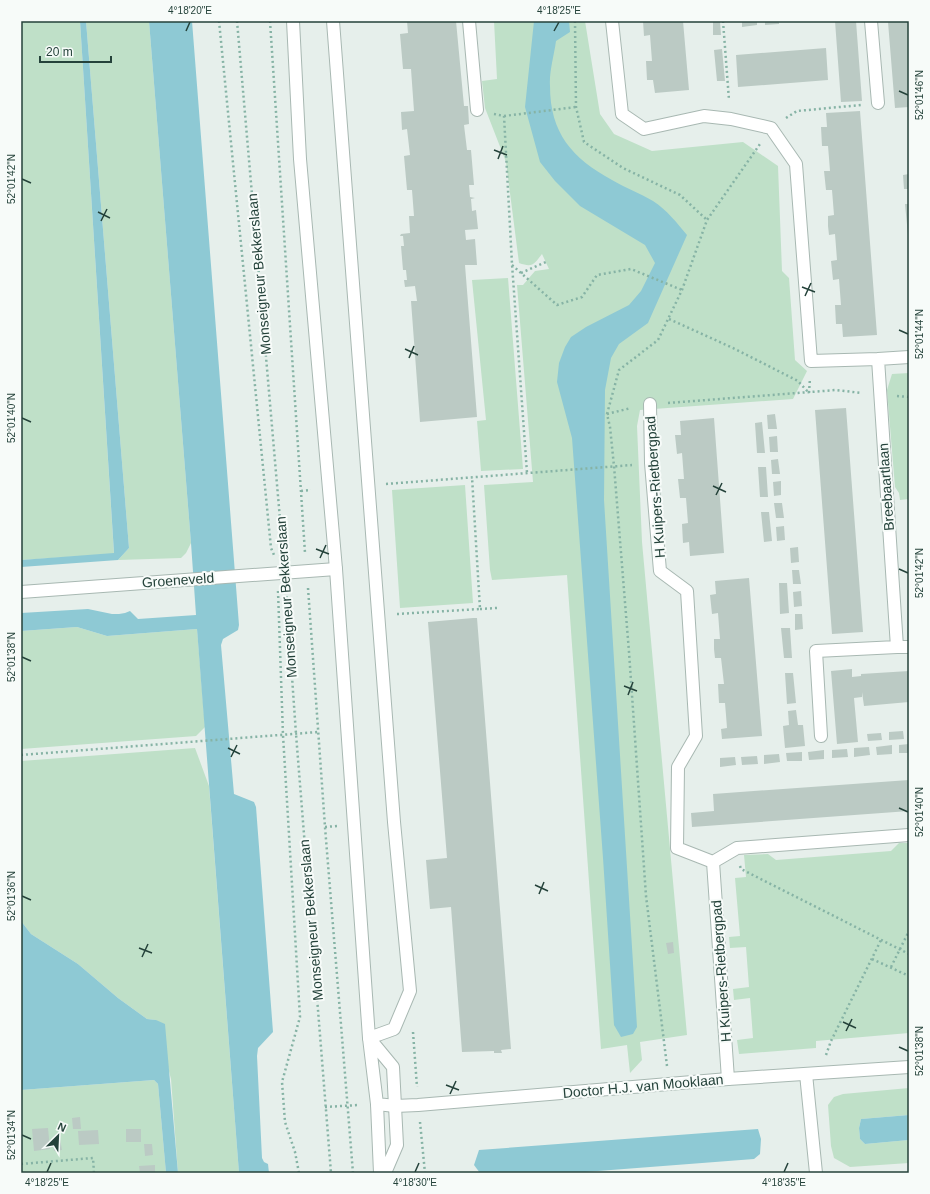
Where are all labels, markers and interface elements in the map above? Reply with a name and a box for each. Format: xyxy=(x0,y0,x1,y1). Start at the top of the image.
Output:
text: 4°18'20"E xyxy=(168,5,212,16)
text: 4°18'25"E xyxy=(537,5,581,16)
scale bar xyxy=(40,38,111,64)
text: 20 m xyxy=(46,45,73,59)
text: 52°01'46"N xyxy=(914,70,925,120)
text: 52°01'42"N xyxy=(6,154,17,204)
street label: Monseigneur Bekkerslaan xyxy=(244,193,274,355)
text: 52°01'44"N xyxy=(914,309,925,359)
text: 52°01'40"N xyxy=(6,393,17,443)
street label: H Kuipers-Rietbergpad xyxy=(642,415,668,559)
street label: Breebaartlaan xyxy=(875,443,897,531)
street label: Monseigneur Bekkerslaan xyxy=(272,516,300,678)
text: 52°01'42"N xyxy=(914,548,925,598)
street label: Groeneveld xyxy=(141,569,215,591)
text: 52°01'38"N xyxy=(6,632,17,682)
text: 52°01'40"N xyxy=(914,787,925,837)
street label: Monseigneur Bekkerslaan xyxy=(296,839,326,1001)
text: 52°01'36"N xyxy=(6,871,17,921)
street label: H Kuipers-Rietbergpad xyxy=(708,899,734,1043)
text: 52°01'38"N xyxy=(914,1026,925,1076)
street label: Doctor H.J. van Mooklaan xyxy=(562,1071,724,1101)
text: 52°01'34"N xyxy=(6,1110,17,1160)
north arrow xyxy=(38,1116,78,1156)
text: N xyxy=(56,1120,68,1134)
text: 4°18'25"E xyxy=(25,1177,69,1188)
text: 4°18'30"E xyxy=(393,1177,437,1188)
text: 4°18'35"E xyxy=(762,1177,806,1188)

